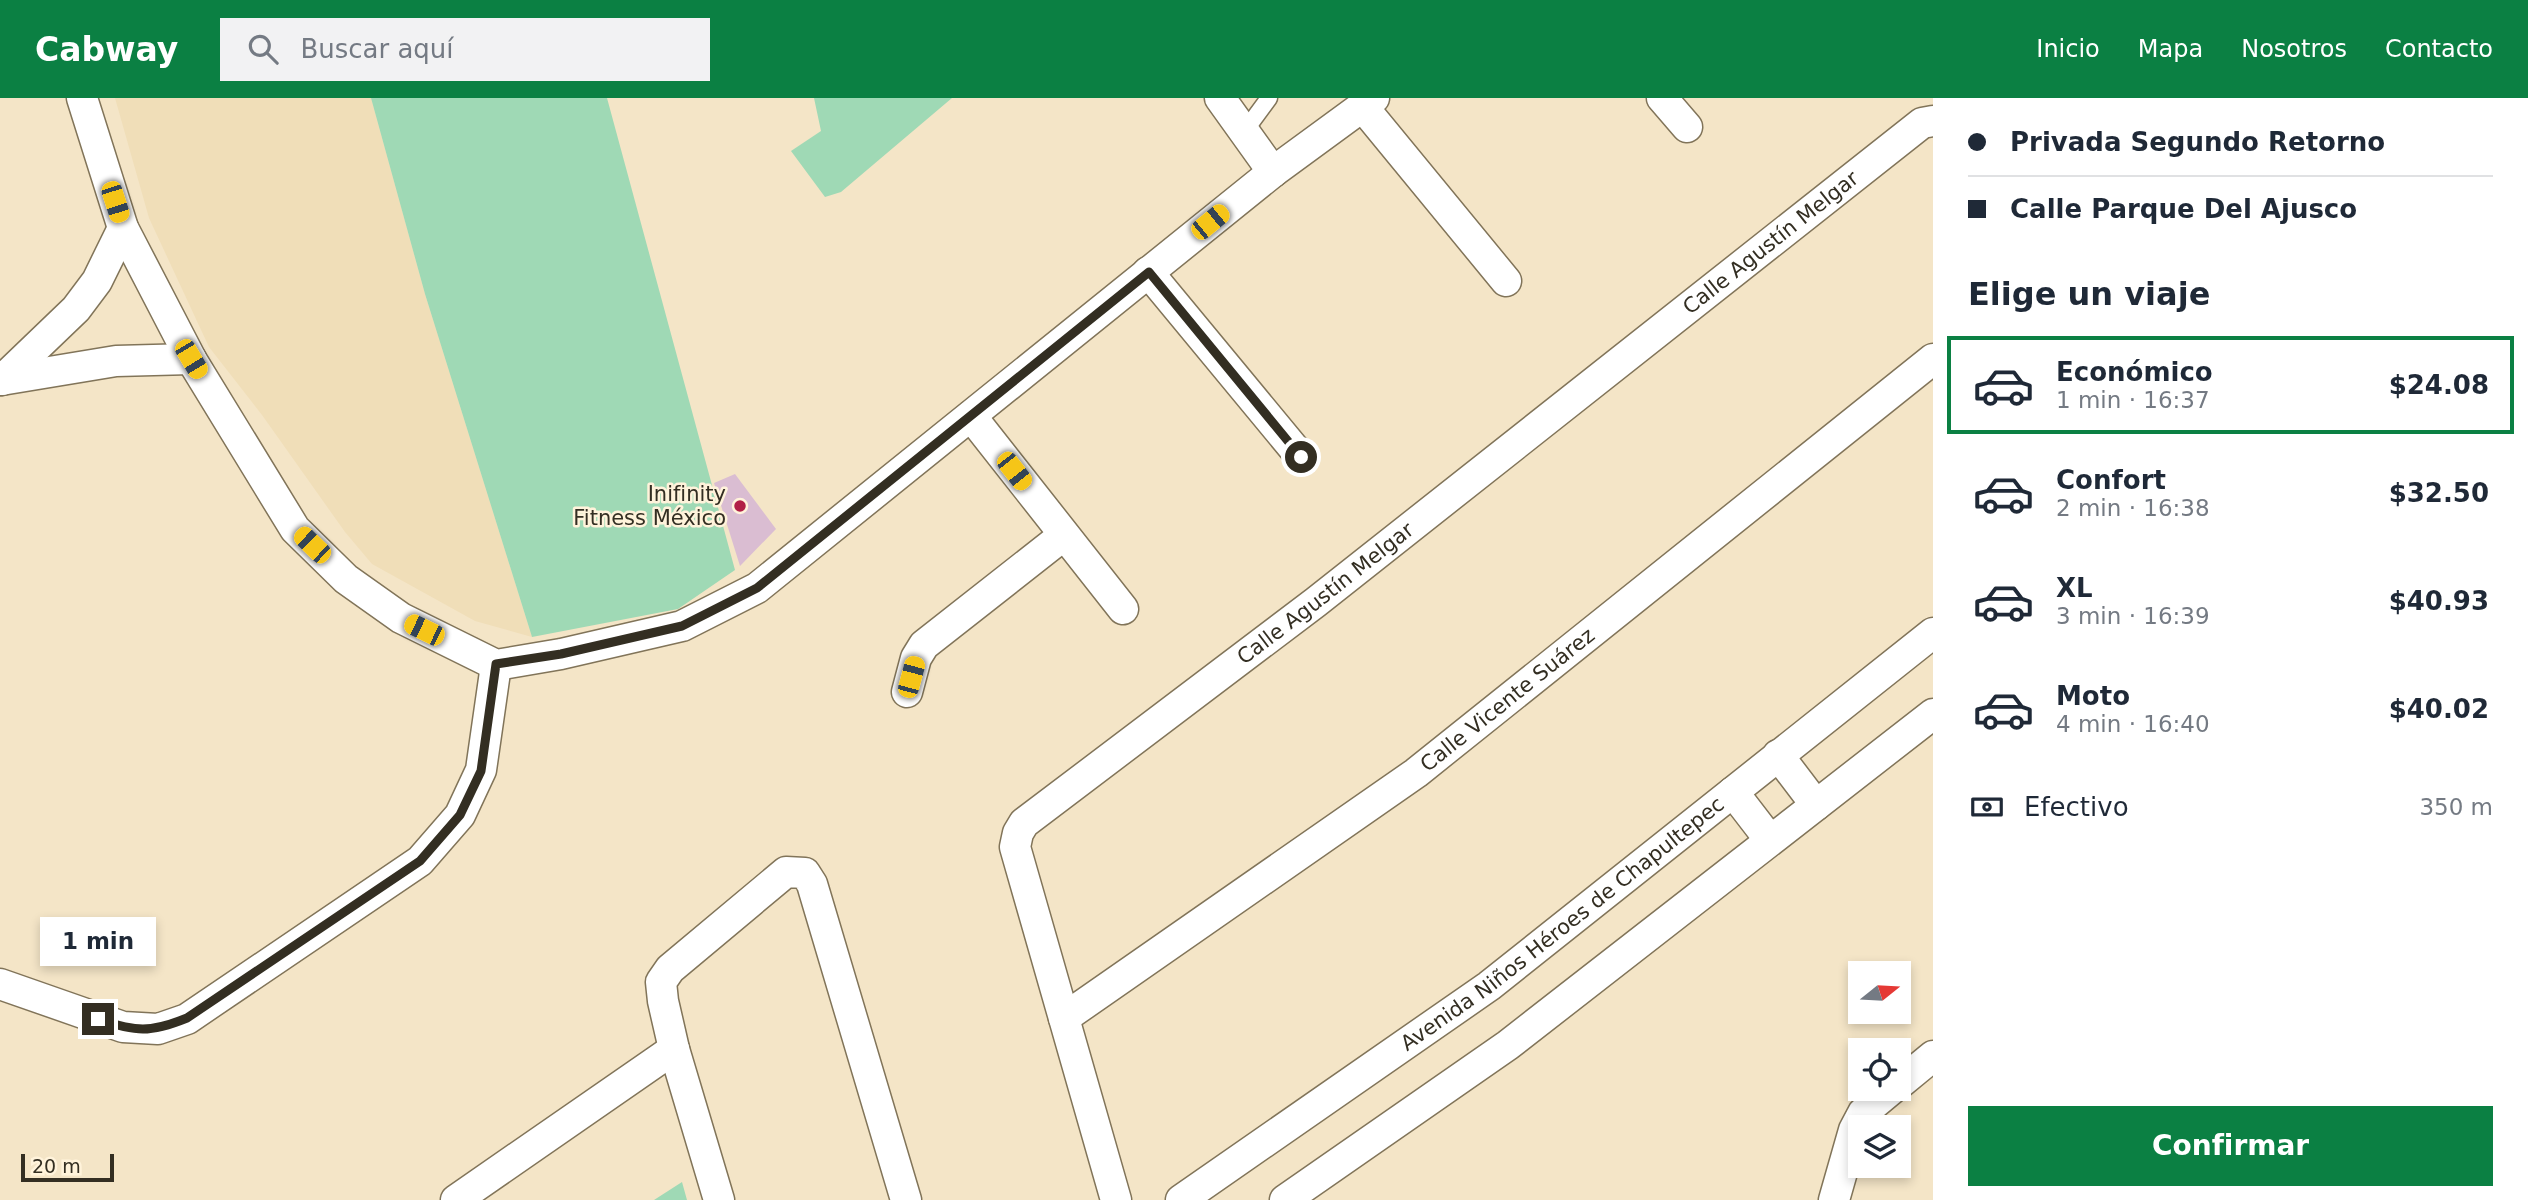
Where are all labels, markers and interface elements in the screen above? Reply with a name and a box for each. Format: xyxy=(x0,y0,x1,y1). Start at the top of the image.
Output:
search box xyxy=(220,18,710,81)
text: Cabway xyxy=(35,30,178,69)
icon: search xyxy=(244,30,282,68)
text: Buscar aquí xyxy=(300,34,454,64)
text: Inicio xyxy=(2036,35,2100,63)
text: Mapa xyxy=(2138,35,2203,63)
text: Nosotros xyxy=(2241,35,2347,63)
text: Contacto xyxy=(2385,35,2493,63)
text: Privada Segundo Retorno xyxy=(2010,127,2385,157)
street label: Calle Agustín Melgar xyxy=(1678,166,1863,319)
car xyxy=(99,179,132,225)
text: Calle Parque Del Ajusco xyxy=(2010,194,2357,224)
car xyxy=(1188,201,1233,243)
text: Elige un viaje xyxy=(1968,275,2210,313)
car xyxy=(172,336,211,382)
icon: car xyxy=(1972,354,2035,417)
text: Económico xyxy=(2056,357,2213,387)
text: $24.08 xyxy=(2389,370,2489,400)
text: 1 min · 16:37 xyxy=(2056,387,2210,413)
route start xyxy=(1285,441,1317,473)
car xyxy=(993,448,1036,494)
icon: car xyxy=(1972,462,2035,525)
text: Confort xyxy=(2056,465,2166,495)
text: $32.50 xyxy=(2389,478,2489,508)
place label: Inifinity Fitness México xyxy=(573,482,726,530)
text: 2 min · 16:38 xyxy=(2056,495,2210,521)
marker: Inifinity Fitness México xyxy=(732,498,748,514)
street label: Calle Agustín Melgar xyxy=(1232,517,1419,669)
car xyxy=(290,523,335,567)
icon: car xyxy=(1972,570,2035,633)
text: XL xyxy=(2056,573,2093,603)
text: $40.93 xyxy=(2389,586,2489,616)
text: 3 min · 16:39 xyxy=(2056,603,2210,629)
car xyxy=(401,611,448,649)
street label: Calle Vicente Suárez xyxy=(1416,623,1599,777)
car xyxy=(896,654,927,700)
icon: car xyxy=(1972,678,2035,741)
text: Moto xyxy=(2056,681,2130,711)
text: $40.02 xyxy=(2389,694,2489,724)
text: 4 min · 16:40 xyxy=(2056,711,2210,737)
icon: cash xyxy=(1968,788,2006,826)
street label: Avenida Niños Héroes de Chapultepec xyxy=(1396,792,1729,1056)
text: Efectivo xyxy=(2024,792,2129,822)
text: 350 m xyxy=(2419,794,2493,820)
callout: 1 min xyxy=(40,918,156,967)
text: 1 min xyxy=(62,928,134,954)
north arrow xyxy=(1848,961,1911,1024)
map controls xyxy=(1848,961,1911,1178)
route end xyxy=(82,1003,114,1035)
button: locate xyxy=(1848,1038,1911,1101)
button: Confirmar xyxy=(1968,1106,2493,1186)
button: layers xyxy=(1848,1115,1911,1178)
scale bar xyxy=(21,1151,114,1183)
text: 20 m xyxy=(32,1155,81,1177)

